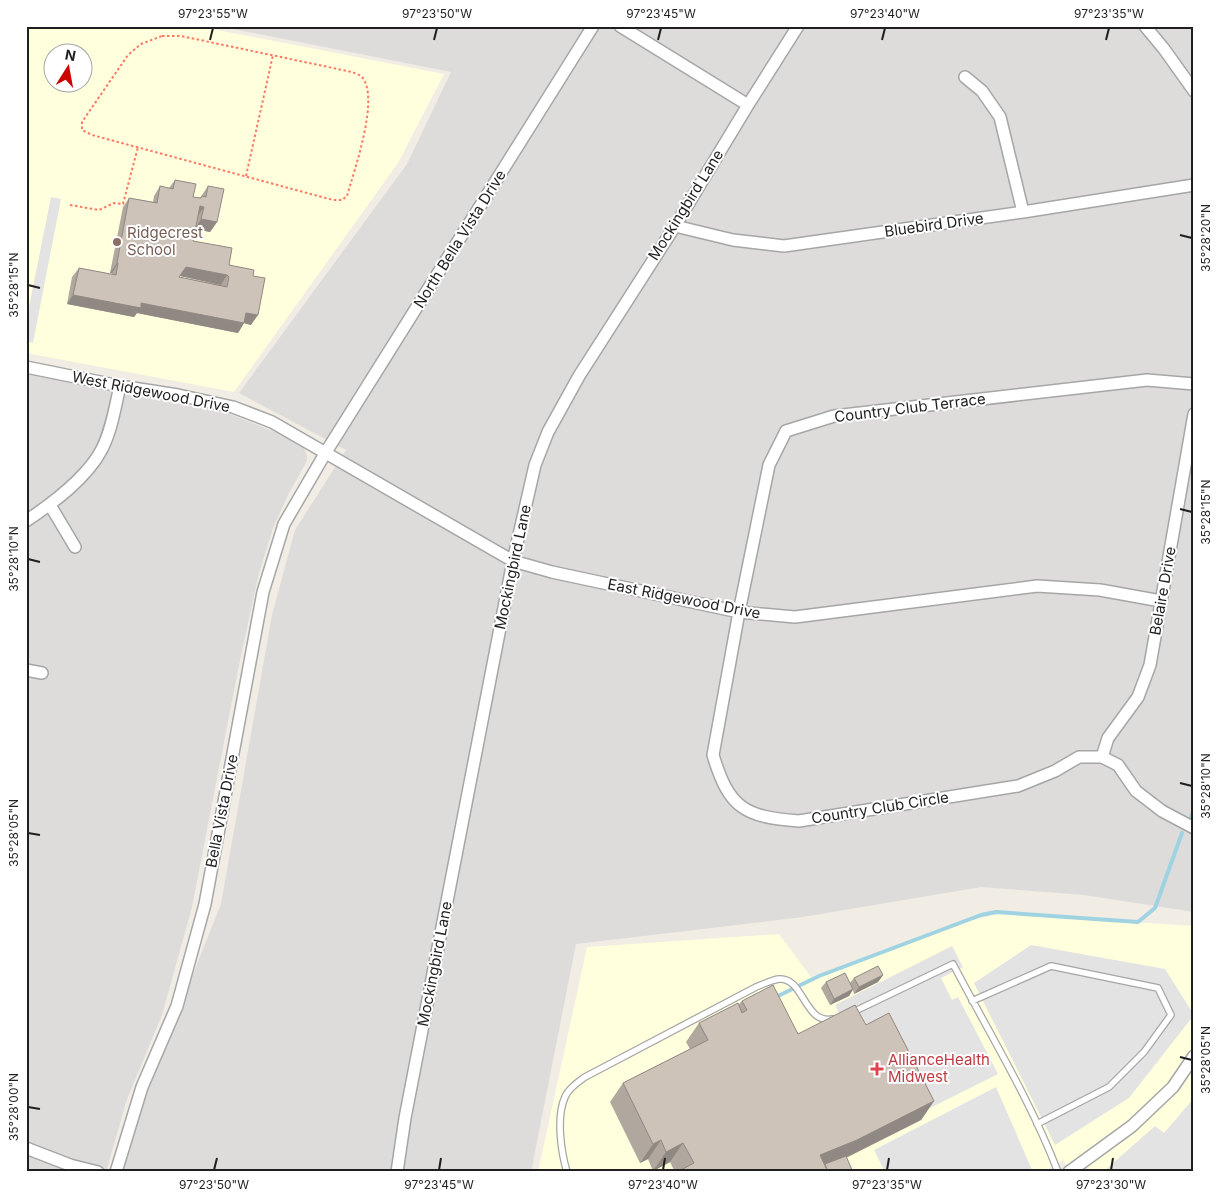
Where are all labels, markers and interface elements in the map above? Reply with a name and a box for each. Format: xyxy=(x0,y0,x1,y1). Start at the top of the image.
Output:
text: 97°23'55"W xyxy=(178,6,248,21)
text: 97°23'50"W xyxy=(402,6,472,21)
text: 97°23'45"W xyxy=(626,6,696,21)
text: 97°23'40"W xyxy=(850,6,920,21)
text: 97°23'35"W xyxy=(1074,6,1144,21)
north arrow xyxy=(42,42,92,92)
text: N xyxy=(64,45,77,64)
street label: Mockingbird Lane xyxy=(644,146,727,264)
street label: North Bella Vista Drive xyxy=(409,166,510,311)
text: 35°28'20"N xyxy=(1198,204,1213,272)
street label: Bluebird Drive xyxy=(883,208,985,241)
place label: Ridgecrest School xyxy=(127,223,203,259)
marker: Ridgecrest School xyxy=(111,236,123,248)
text: 35°28'15"N xyxy=(6,252,21,318)
street label: West Ridgewood Drive xyxy=(70,367,232,416)
street label: Country Club Terrace xyxy=(833,389,987,426)
text: 35°28'15"N xyxy=(1198,479,1213,545)
street label: Mockingbird Lane xyxy=(490,503,535,631)
text: 35°28'10"N xyxy=(6,526,21,592)
street label: Belaire Drive xyxy=(1145,545,1180,637)
street label: East Ridgewood Drive xyxy=(606,574,762,623)
street label: Bella Vista Drive xyxy=(201,753,242,869)
text: 35°28'10"N xyxy=(1198,753,1213,819)
street label: Country Club Circle xyxy=(810,787,950,828)
text: 35°28'05"N xyxy=(6,799,21,867)
street label: Mockingbird Lane xyxy=(413,900,456,1028)
text: 35°28'05"N xyxy=(1198,1026,1213,1094)
place label: AllianceHealth Midwest xyxy=(888,1050,990,1086)
marker: AllianceHealth Midwest xyxy=(870,1062,884,1076)
text: 35°28'00"N xyxy=(6,1073,21,1141)
text: 97°23'50"W xyxy=(179,1177,249,1192)
text: 97°23'45"W xyxy=(404,1177,474,1192)
text: 97°23'40"W xyxy=(628,1177,698,1192)
text: 97°23'35"W xyxy=(852,1177,922,1192)
text: 97°23'30"W xyxy=(1076,1177,1146,1192)

